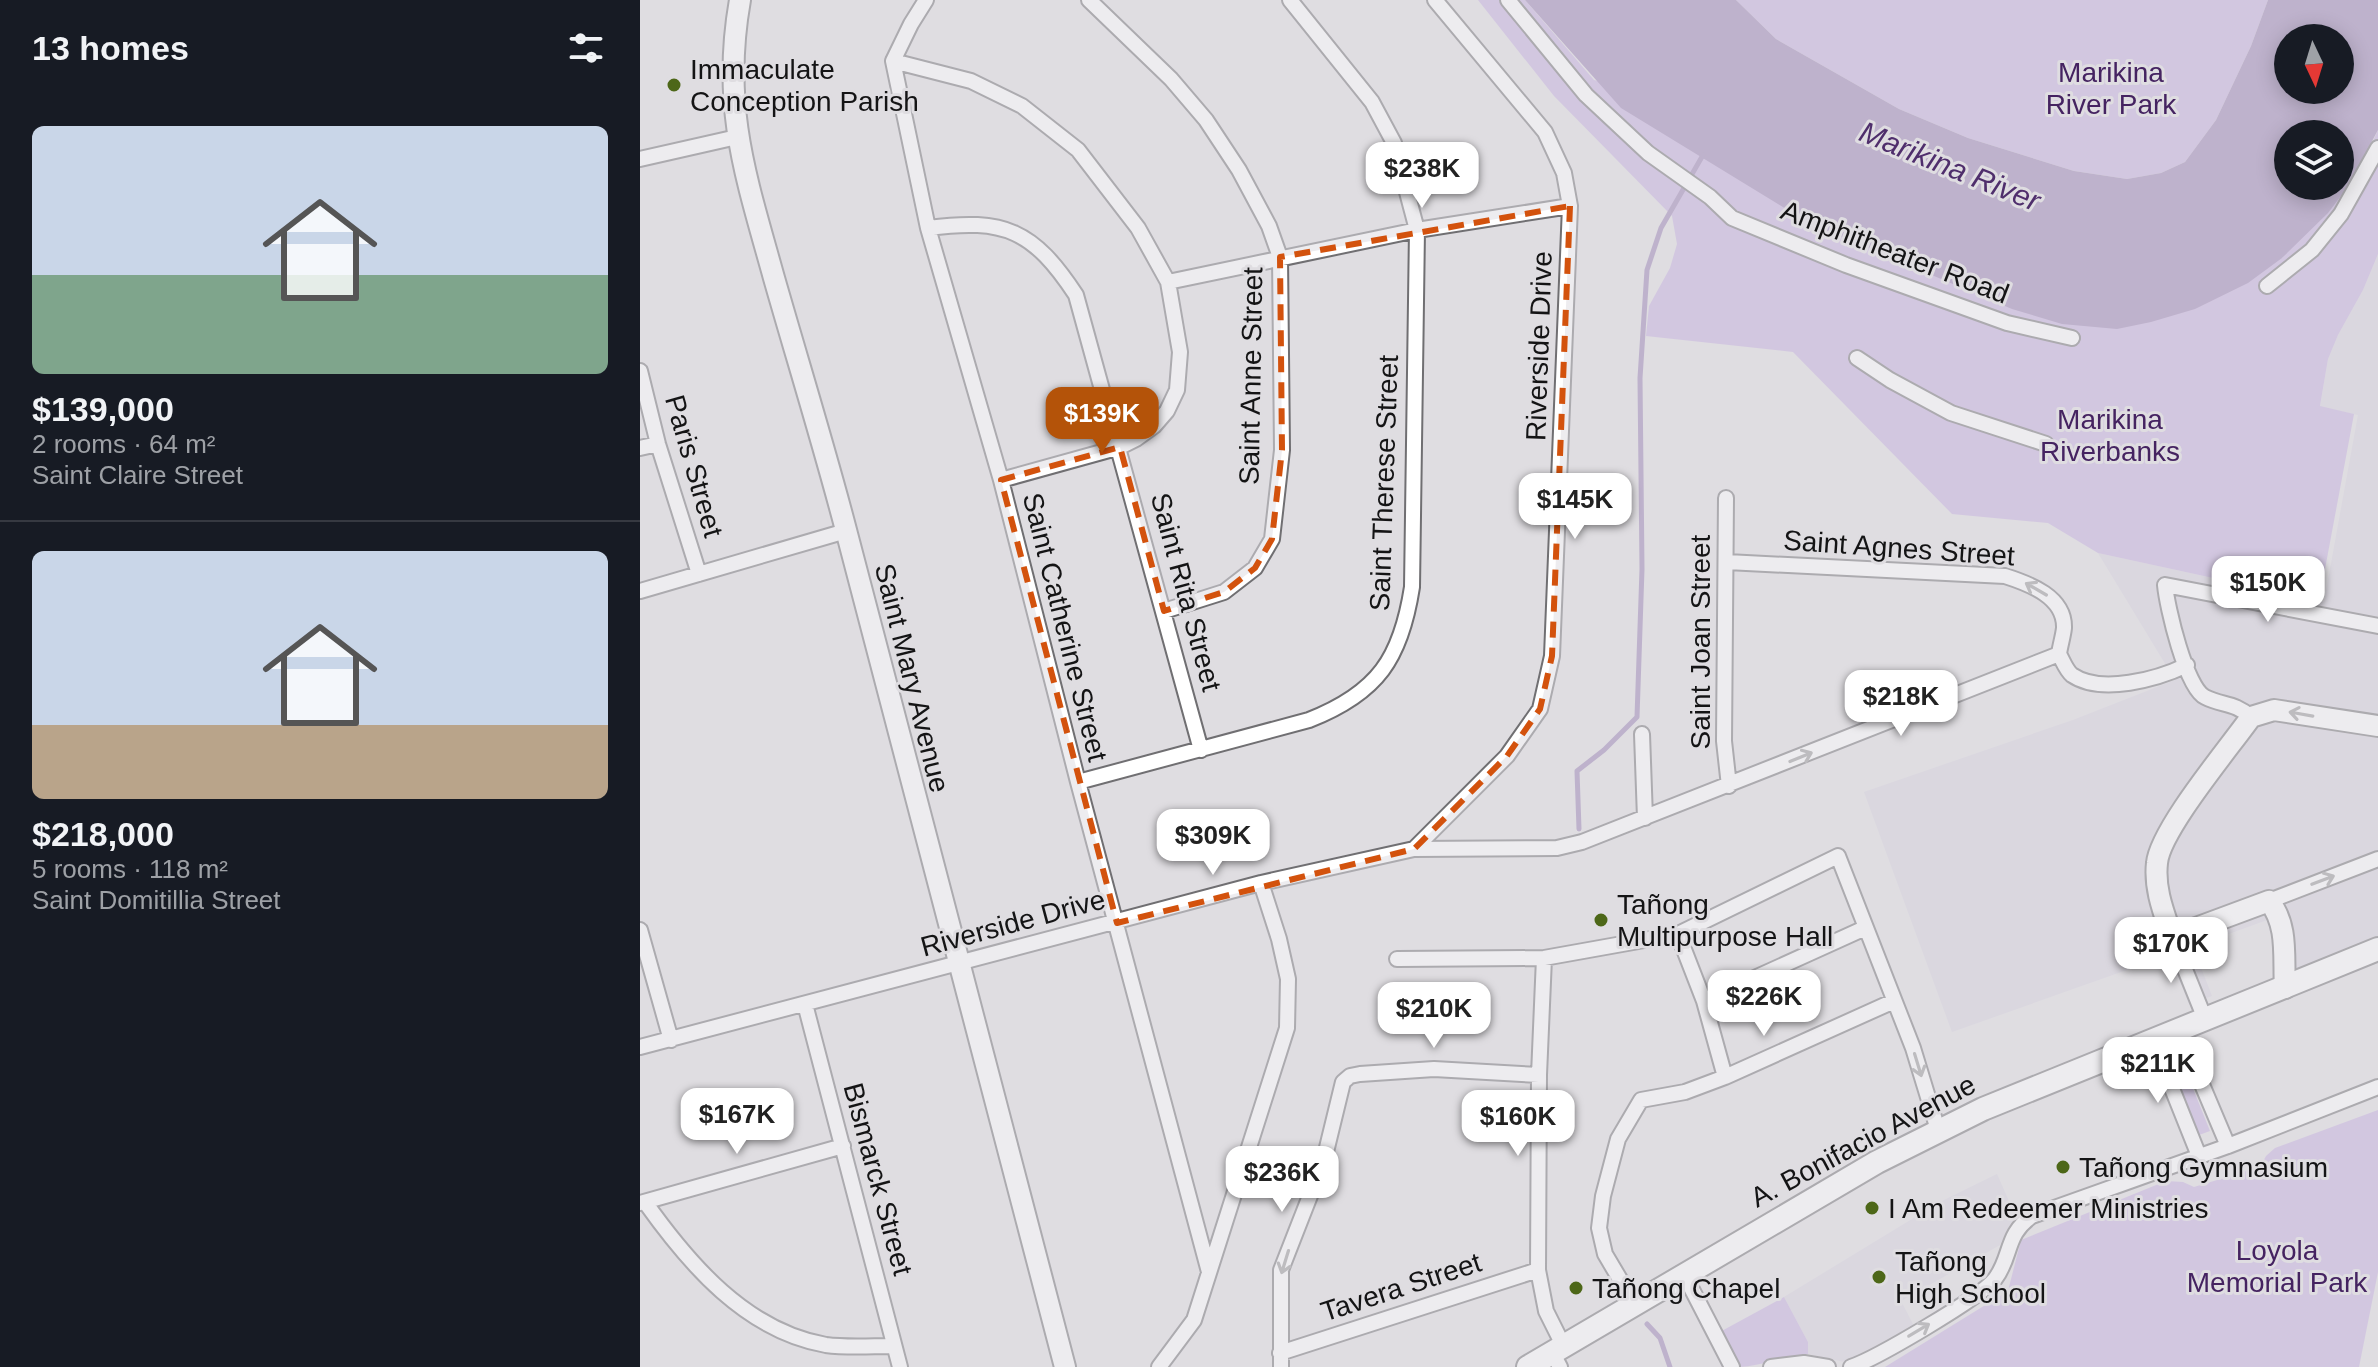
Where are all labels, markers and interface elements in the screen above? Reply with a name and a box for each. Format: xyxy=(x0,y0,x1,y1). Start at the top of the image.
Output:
north arrow xyxy=(2274,24,2354,104)
map controls xyxy=(2274,24,2354,200)
icon: filters xyxy=(564,26,608,70)
text: 13 homes xyxy=(32,29,189,67)
place label: Immaculate Conception Parish xyxy=(690,54,919,117)
park label: Marikina River Park xyxy=(2046,57,2177,120)
marker: Immaculate Conception Parish xyxy=(665,76,683,94)
water label: Marikina River xyxy=(1855,115,2046,218)
button: layers xyxy=(2274,120,2354,200)
pin: $238K xyxy=(1366,142,1478,210)
text: $238K xyxy=(1384,153,1460,183)
icon: home xyxy=(248,178,392,322)
street label: Amphitheater Road xyxy=(1777,194,2013,310)
street label: Riverside Drive xyxy=(1520,251,1558,441)
street label: Saint Anne Street xyxy=(1234,267,1268,485)
street label: Saint Therese Street xyxy=(1364,354,1404,612)
pin: $139K xyxy=(1046,387,1158,455)
text: $139,000 xyxy=(32,390,174,428)
street label: Paris Street xyxy=(659,391,729,541)
text: $139K xyxy=(1064,398,1140,428)
park label: Marikina Riverbanks xyxy=(2040,404,2180,467)
text: 2 rooms · 64 m² xyxy=(32,429,216,459)
text: Saint Claire Street xyxy=(32,460,243,490)
pin: $145K xyxy=(1519,473,1631,541)
text: $145K xyxy=(1537,484,1613,514)
street label: Saint Catherine Street xyxy=(1017,490,1113,765)
street label: Saint Rita Street xyxy=(1145,490,1227,695)
street label: Saint Agnes Street xyxy=(1782,524,2016,572)
street label: Saint Joan Street xyxy=(1685,534,1716,749)
pin: $150K xyxy=(2212,556,2324,624)
street label: Saint Mary Avenue xyxy=(869,560,955,796)
text: $150K xyxy=(2230,567,2306,597)
one-way arrow xyxy=(2024,581,2048,596)
icon: home xyxy=(248,603,392,747)
pin: $218K xyxy=(1845,670,1957,738)
text: $218K xyxy=(1863,681,1939,711)
one-way arrow xyxy=(2289,706,2314,721)
one-way arrow xyxy=(1788,749,1813,763)
pin: $309K xyxy=(1157,809,1269,877)
text: $218,000 xyxy=(32,815,174,853)
text: $309K xyxy=(1175,820,1251,850)
text: 5 rooms · 118 m² xyxy=(32,854,228,884)
one-way arrow xyxy=(2310,872,2335,886)
street label: Riverside Drive xyxy=(917,883,1109,963)
text: Saint Domitillia Street xyxy=(32,885,281,915)
place label: Tañong Multipurpose Hall xyxy=(1617,889,1833,952)
marker: Tañong Multipurpose Hall xyxy=(1592,911,1610,929)
pin: $170K xyxy=(2115,917,2227,985)
text: $170K xyxy=(2133,928,2209,958)
pin: $226K xyxy=(1708,970,1820,1038)
text: $226K xyxy=(1726,981,1802,1011)
pin: $210K xyxy=(1378,982,1490,1050)
text: $210K xyxy=(1396,993,1472,1023)
pin: $211K xyxy=(2102,1037,2214,1105)
text: $211K xyxy=(2120,1048,2196,1078)
one-way arrow xyxy=(1911,1051,1926,1077)
street label: A. Bonifacio Avenue xyxy=(1745,1069,1981,1213)
street label: Bismarck Street xyxy=(837,1080,919,1279)
pin: $167K xyxy=(681,1088,793,1156)
pin: $160K xyxy=(1462,1090,1574,1158)
text: $167K xyxy=(699,1099,775,1129)
text: $160K xyxy=(1480,1101,1556,1131)
pin: $236K xyxy=(1226,1146,1338,1214)
place label: Tañong Gymnasium xyxy=(2079,1152,2328,1183)
text: $236K xyxy=(1244,1157,1320,1187)
marker: Tañong Gymnasium xyxy=(2054,1158,2072,1176)
place label: I Am Redeemer Ministries xyxy=(1888,1193,2209,1224)
marker: I Am Redeemer Ministries xyxy=(1863,1199,1881,1217)
park label: Loyola Memorial Park xyxy=(2187,1235,2368,1298)
street label: Tavera Street xyxy=(1317,1246,1485,1327)
place label: Tañong High School xyxy=(1895,1246,2046,1309)
one-way arrow xyxy=(1277,1249,1291,1274)
marker: Tañong High School xyxy=(1870,1268,1888,1286)
place label: Tañong Chapel xyxy=(1592,1273,1780,1304)
marker: Tañong Chapel xyxy=(1567,1279,1585,1297)
one-way arrow xyxy=(1907,1322,1930,1338)

